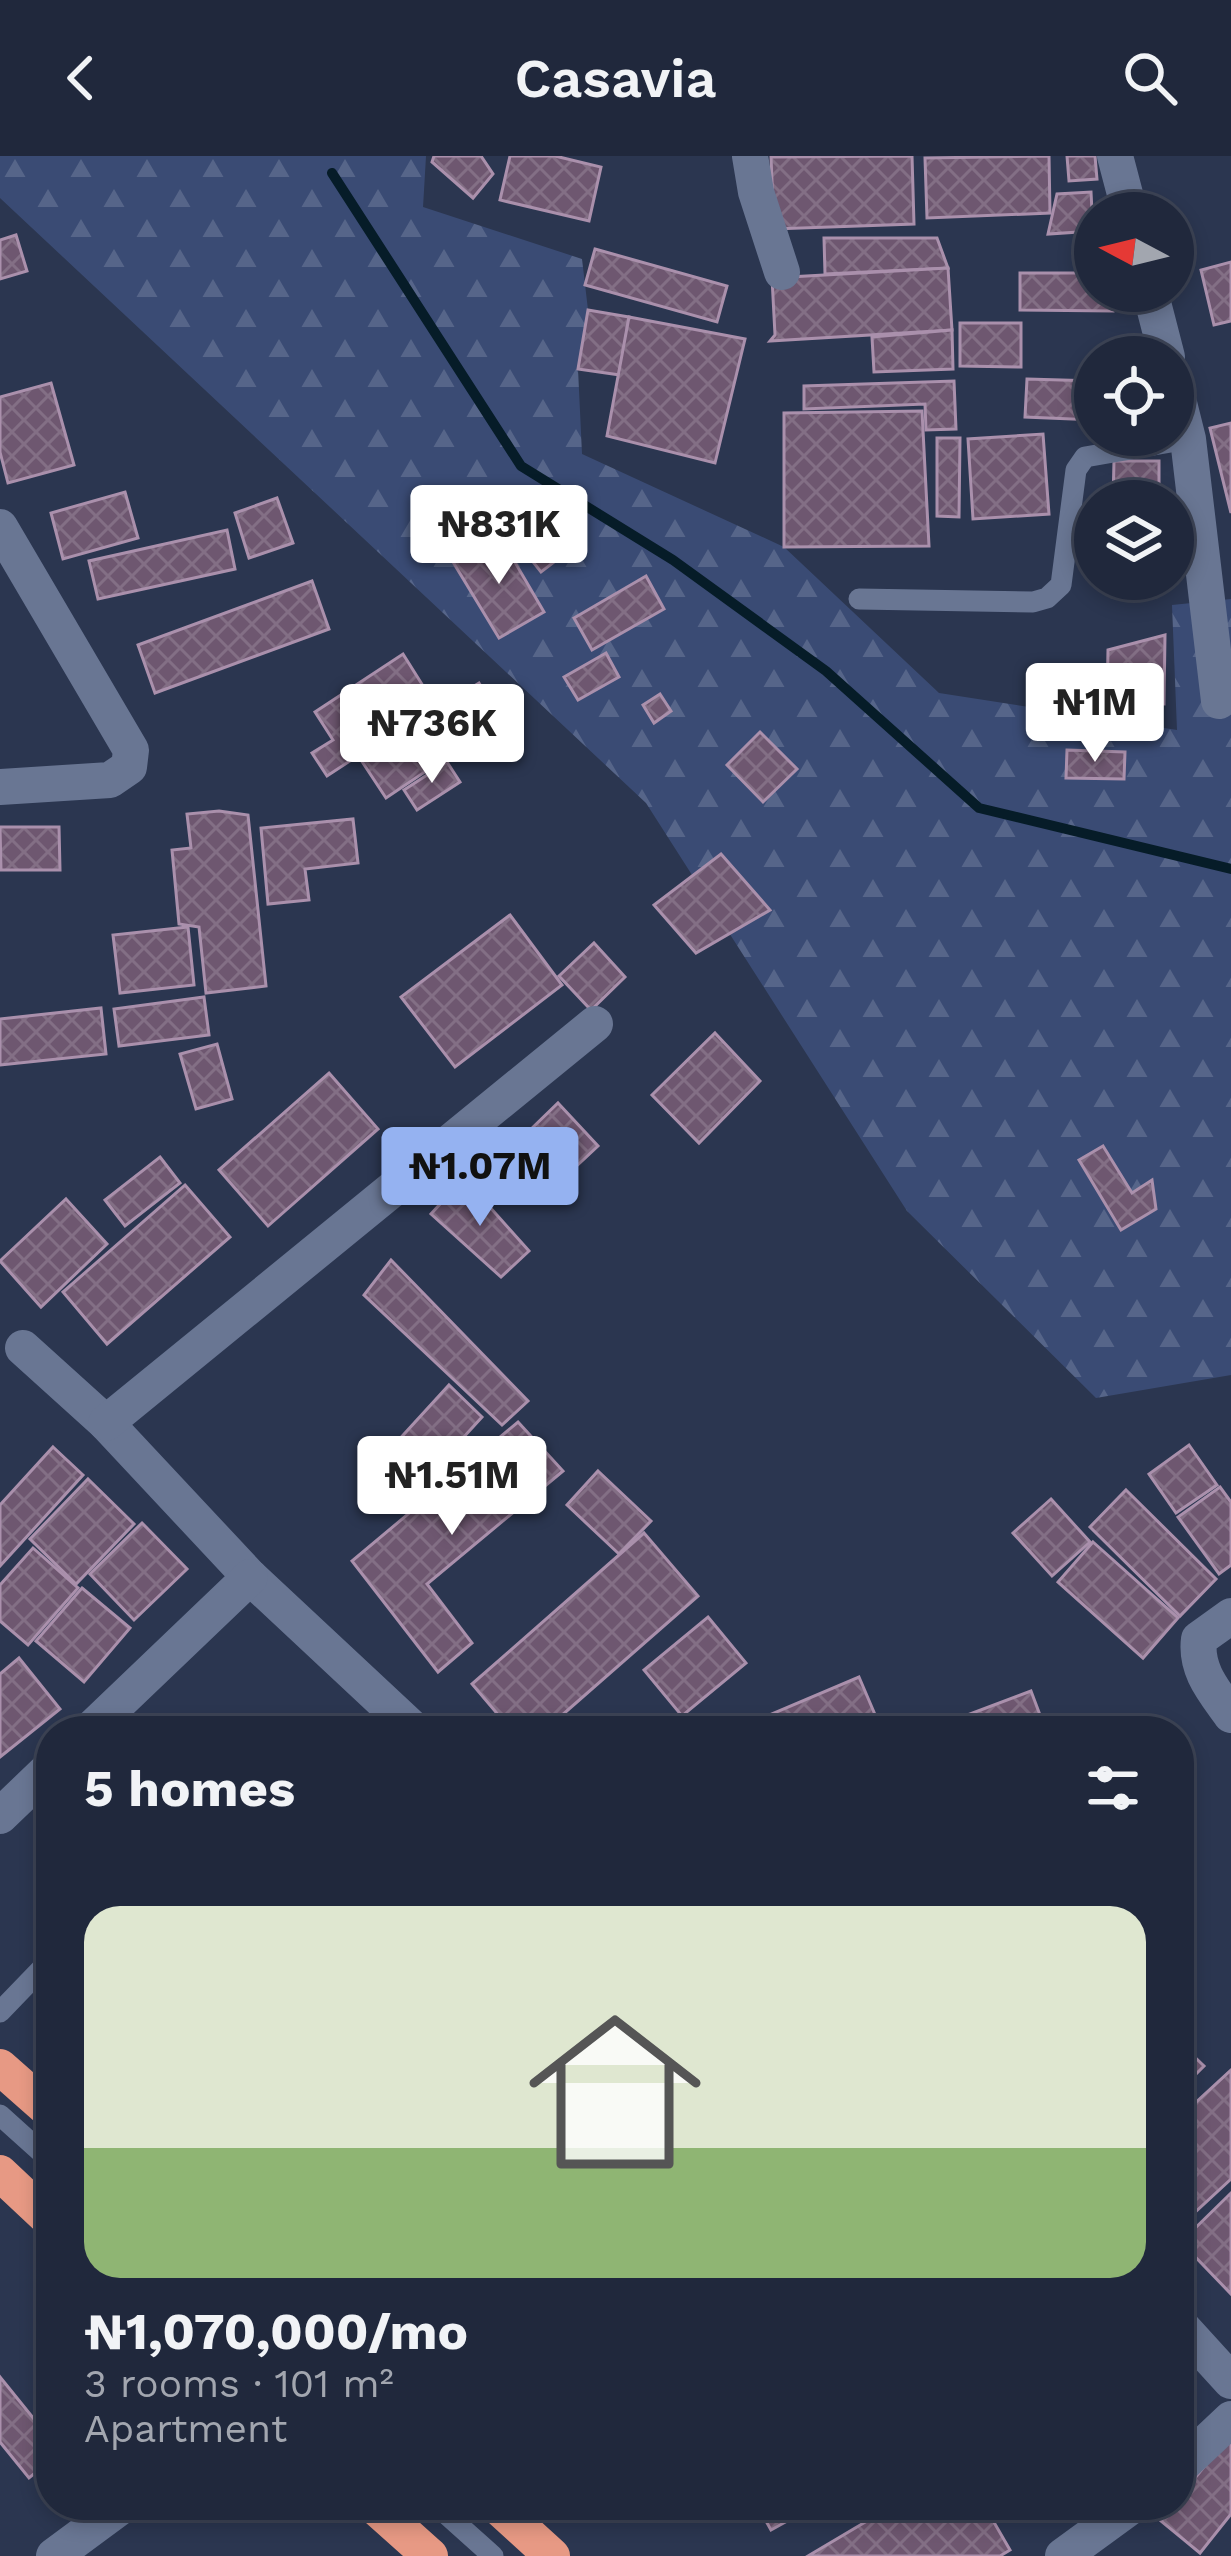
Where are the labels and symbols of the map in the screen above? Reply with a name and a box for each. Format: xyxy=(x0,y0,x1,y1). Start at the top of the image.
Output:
north arrow xyxy=(1074,192,1194,312)
pin: ₦831K xyxy=(415,485,583,587)
pin: ₦1M xyxy=(1037,663,1153,765)
pin: ₦736K xyxy=(348,684,516,786)
pin: ₦1.07M xyxy=(382,1127,578,1229)
pin: ₦1.51M xyxy=(354,1436,550,1538)

